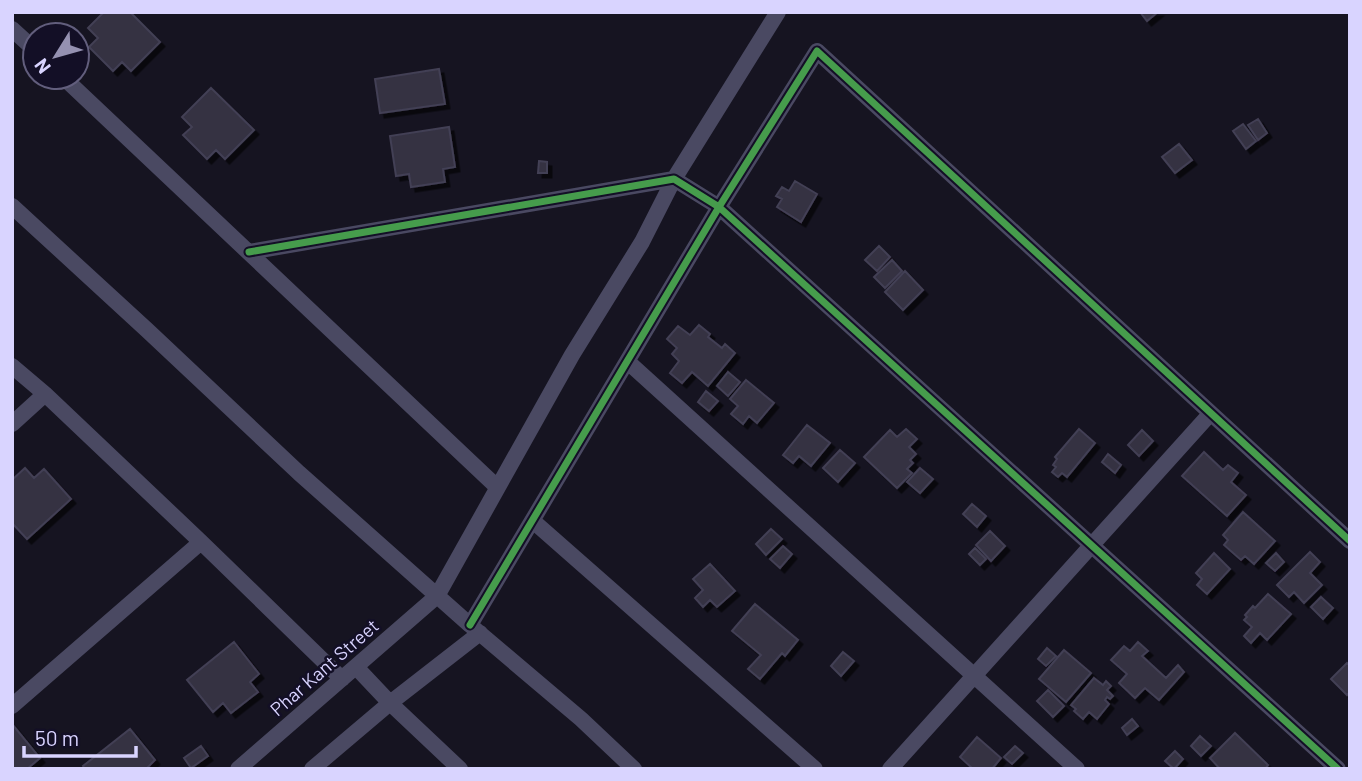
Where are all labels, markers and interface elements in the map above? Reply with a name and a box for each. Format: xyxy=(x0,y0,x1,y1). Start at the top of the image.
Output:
north arrow xyxy=(21,21,91,91)
text: N xyxy=(29,55,55,79)
street label: Phar Kant Street xyxy=(265,614,383,720)
scale bar xyxy=(24,714,136,758)
text: 50 m xyxy=(35,725,79,750)

